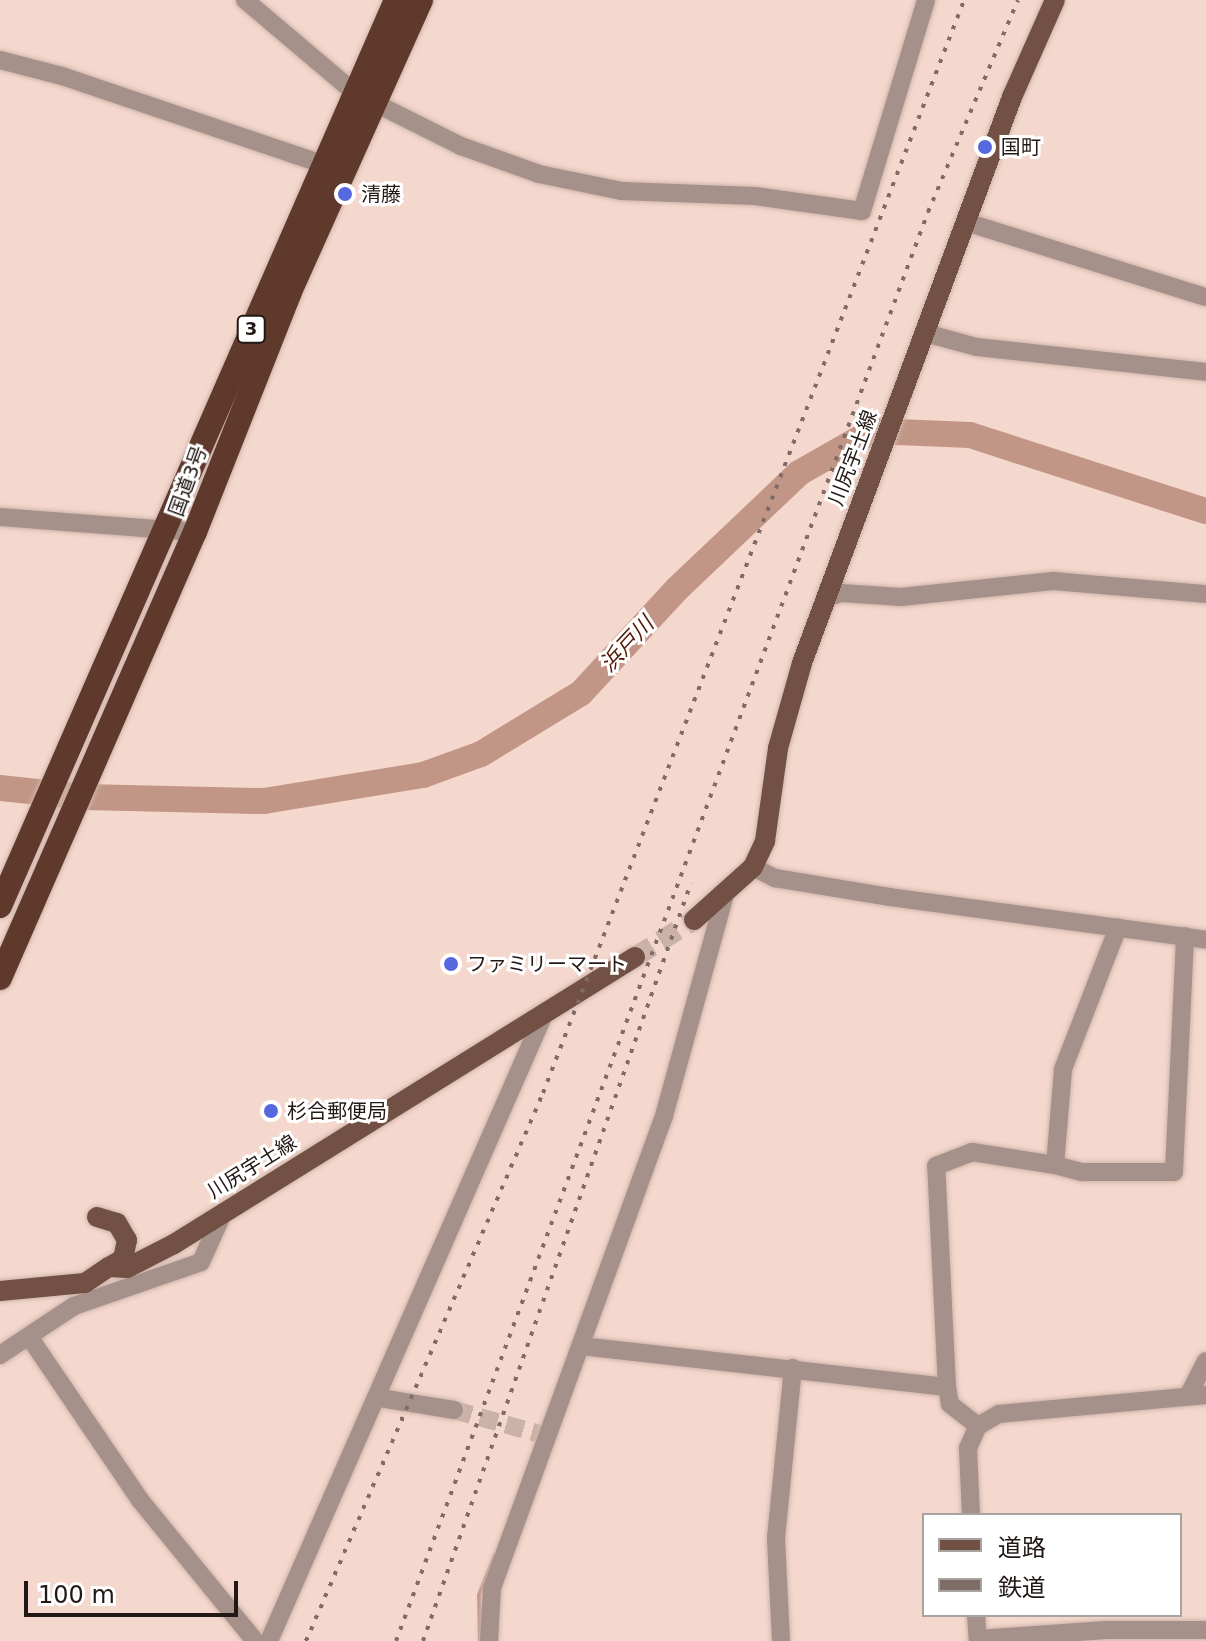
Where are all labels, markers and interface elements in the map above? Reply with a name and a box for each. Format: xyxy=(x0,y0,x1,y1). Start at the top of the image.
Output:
place label: 国町 xyxy=(1001,135,1041,159)
marker: 国町 xyxy=(976,138,994,156)
place label: 清藤 xyxy=(361,182,401,206)
marker: 清藤 xyxy=(336,185,354,203)
road number: 3 xyxy=(235,315,267,343)
street label: 川尻宇土線 xyxy=(824,407,882,509)
street label: 国道3号 xyxy=(164,443,212,519)
water label: 浜戸川 xyxy=(595,611,659,677)
place label: ファミリーマート xyxy=(467,952,627,976)
marker: ファミリーマート xyxy=(442,955,460,973)
place label: 杉合郵便局 xyxy=(287,1099,387,1123)
marker: 杉合郵便局 xyxy=(262,1102,280,1120)
street label: 川尻宇土線 xyxy=(203,1130,301,1204)
legend xyxy=(922,1513,1182,1617)
text: 道路 xyxy=(998,1534,1046,1562)
scale bar xyxy=(28,1565,242,1615)
text: 鉄道 xyxy=(998,1574,1046,1602)
text: 100 m xyxy=(38,1581,115,1609)

